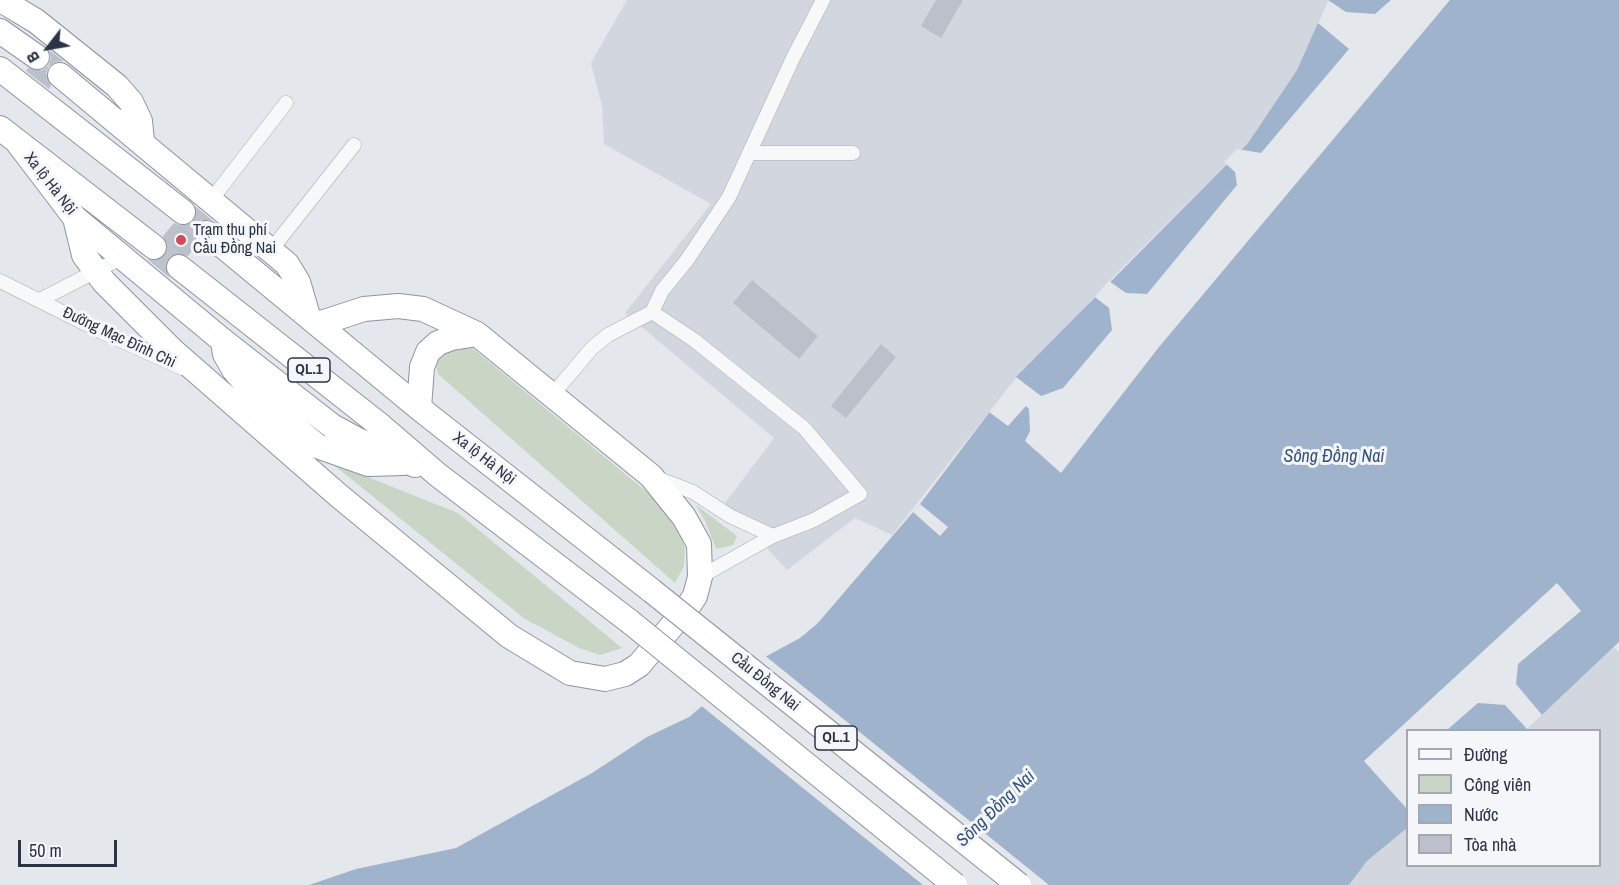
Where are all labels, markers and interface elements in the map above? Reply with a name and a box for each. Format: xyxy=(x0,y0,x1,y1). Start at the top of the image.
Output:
north arrow xyxy=(18,18,78,78)
text: B xyxy=(21,48,44,67)
street label: Xa lộ Hà Nội xyxy=(20,149,80,219)
place label: Trạm thu phí Cầu Đồng Nai xyxy=(193,221,276,259)
marker: Trạm thu phí Cầu Đồng Nai xyxy=(174,233,188,247)
street label: Đường Mạc Đĩnh Chi xyxy=(59,303,179,373)
road number: QL.1 xyxy=(288,358,330,382)
street label: Xa lộ Hà Nội xyxy=(449,429,519,489)
water label: Sông Đồng Nai xyxy=(1284,446,1384,468)
street label: Cầu Đồng Nai xyxy=(727,648,803,716)
road number: QL.1 xyxy=(815,726,857,750)
legend xyxy=(1406,729,1601,867)
text: Đường xyxy=(1464,742,1508,767)
water label: Sông Đồng Nai xyxy=(952,766,1040,852)
text: Công viên xyxy=(1464,772,1531,797)
text: Nước xyxy=(1464,802,1498,827)
scale bar xyxy=(21,828,120,866)
text: Tòa nhà xyxy=(1464,832,1517,857)
text: 50 m xyxy=(29,838,62,863)

